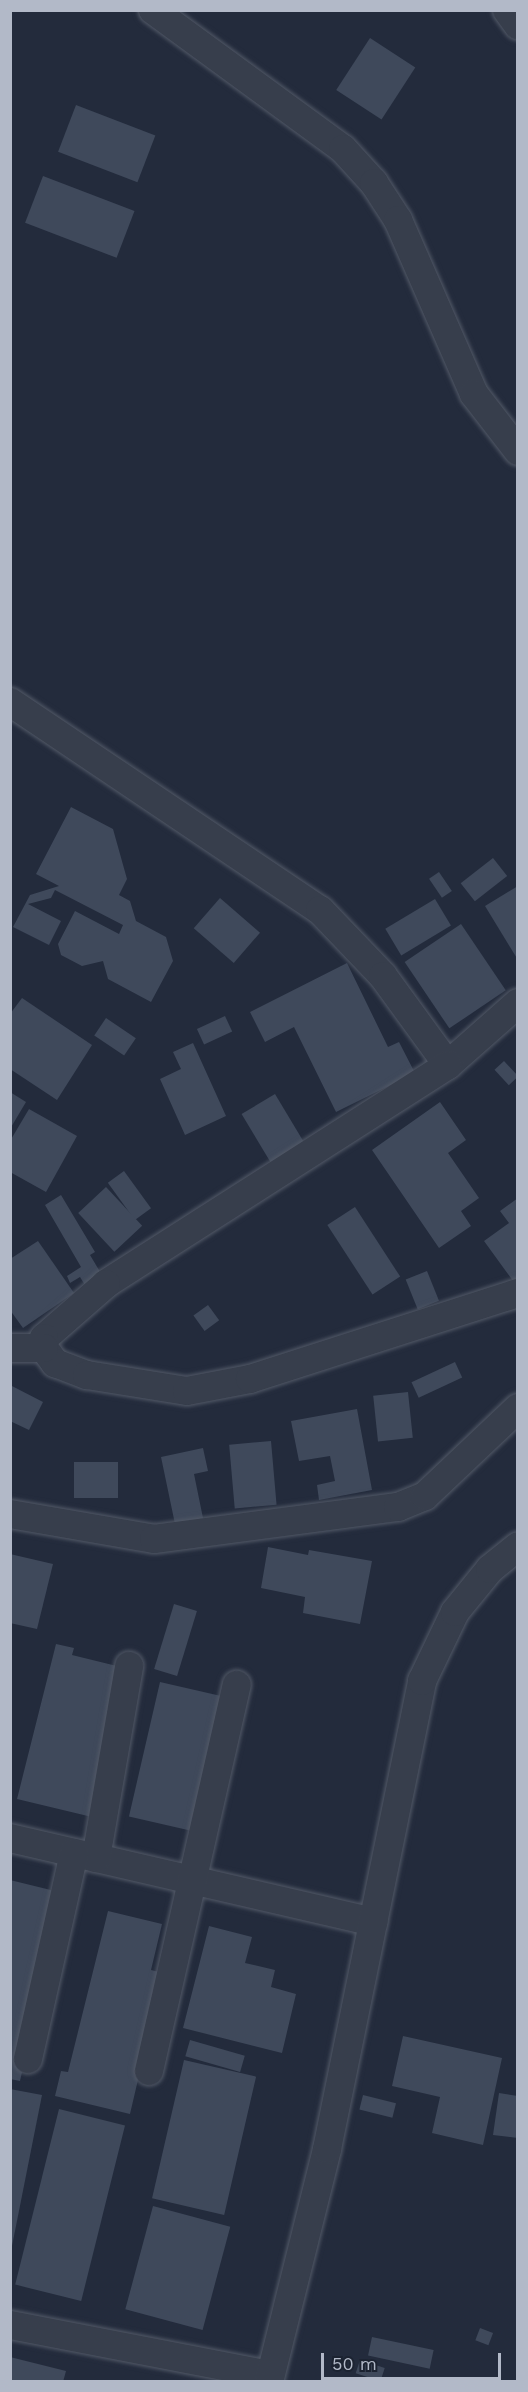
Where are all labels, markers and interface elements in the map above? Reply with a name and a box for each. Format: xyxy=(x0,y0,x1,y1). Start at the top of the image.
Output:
scale bar xyxy=(324,2341,504,2379)
text: 50 m xyxy=(332,2353,377,2374)

